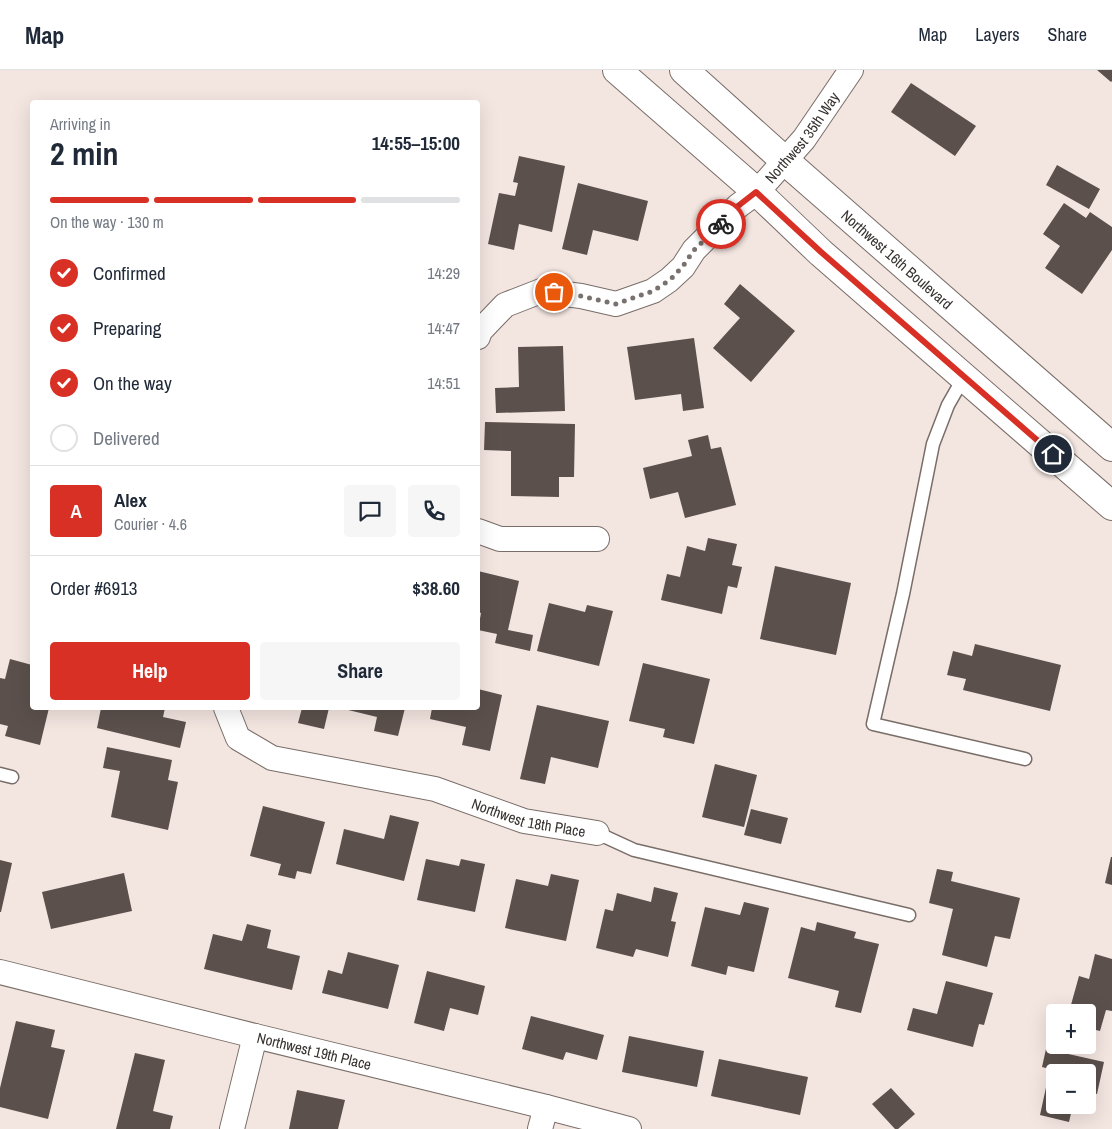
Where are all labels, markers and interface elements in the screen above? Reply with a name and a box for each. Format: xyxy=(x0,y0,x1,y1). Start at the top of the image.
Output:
text: Map xyxy=(25,19,64,51)
text: Map xyxy=(919,22,947,47)
text: Layers xyxy=(975,22,1020,47)
text: Share xyxy=(1048,22,1087,47)
street label: Northwest 35th Way xyxy=(760,87,844,187)
text: Arriving in xyxy=(50,113,111,135)
text: 14:55–15:00 xyxy=(372,130,460,156)
text: 2 min xyxy=(50,132,119,175)
courier xyxy=(696,199,746,249)
street label: Northwest 16th Boulevard xyxy=(837,205,957,314)
icon: bike xyxy=(707,210,735,238)
text: On the way · 130 m xyxy=(50,211,164,233)
icon: check xyxy=(50,259,78,287)
text: Confirmed xyxy=(93,260,166,286)
text: 14:29 xyxy=(427,262,460,284)
pin xyxy=(533,271,575,313)
icon: bag xyxy=(540,278,568,306)
icon: check xyxy=(50,314,78,342)
text: Preparing xyxy=(93,315,161,341)
text: 14:47 xyxy=(427,317,460,339)
icon: check xyxy=(50,369,78,397)
text: On the way xyxy=(93,370,172,396)
text: 14:51 xyxy=(427,372,460,394)
text: Delivered xyxy=(93,425,160,451)
pin xyxy=(1032,433,1074,475)
icon: home xyxy=(1039,440,1067,468)
button: chat xyxy=(344,485,396,537)
button: phone xyxy=(408,485,460,537)
text: Alex xyxy=(114,487,147,513)
text: A xyxy=(70,498,82,524)
text: Courier · 4.6 xyxy=(114,513,187,535)
text: Order #6913 xyxy=(50,575,137,601)
text: $38.60 xyxy=(412,575,460,601)
button: Help xyxy=(50,642,250,700)
button: Share xyxy=(260,642,460,700)
street label: Northwest 18th Place xyxy=(469,793,587,841)
map controls xyxy=(1046,1004,1096,1114)
button: + xyxy=(1046,1004,1096,1054)
street label: Northwest 19th Place xyxy=(255,1026,374,1075)
button: − xyxy=(1046,1064,1096,1114)

